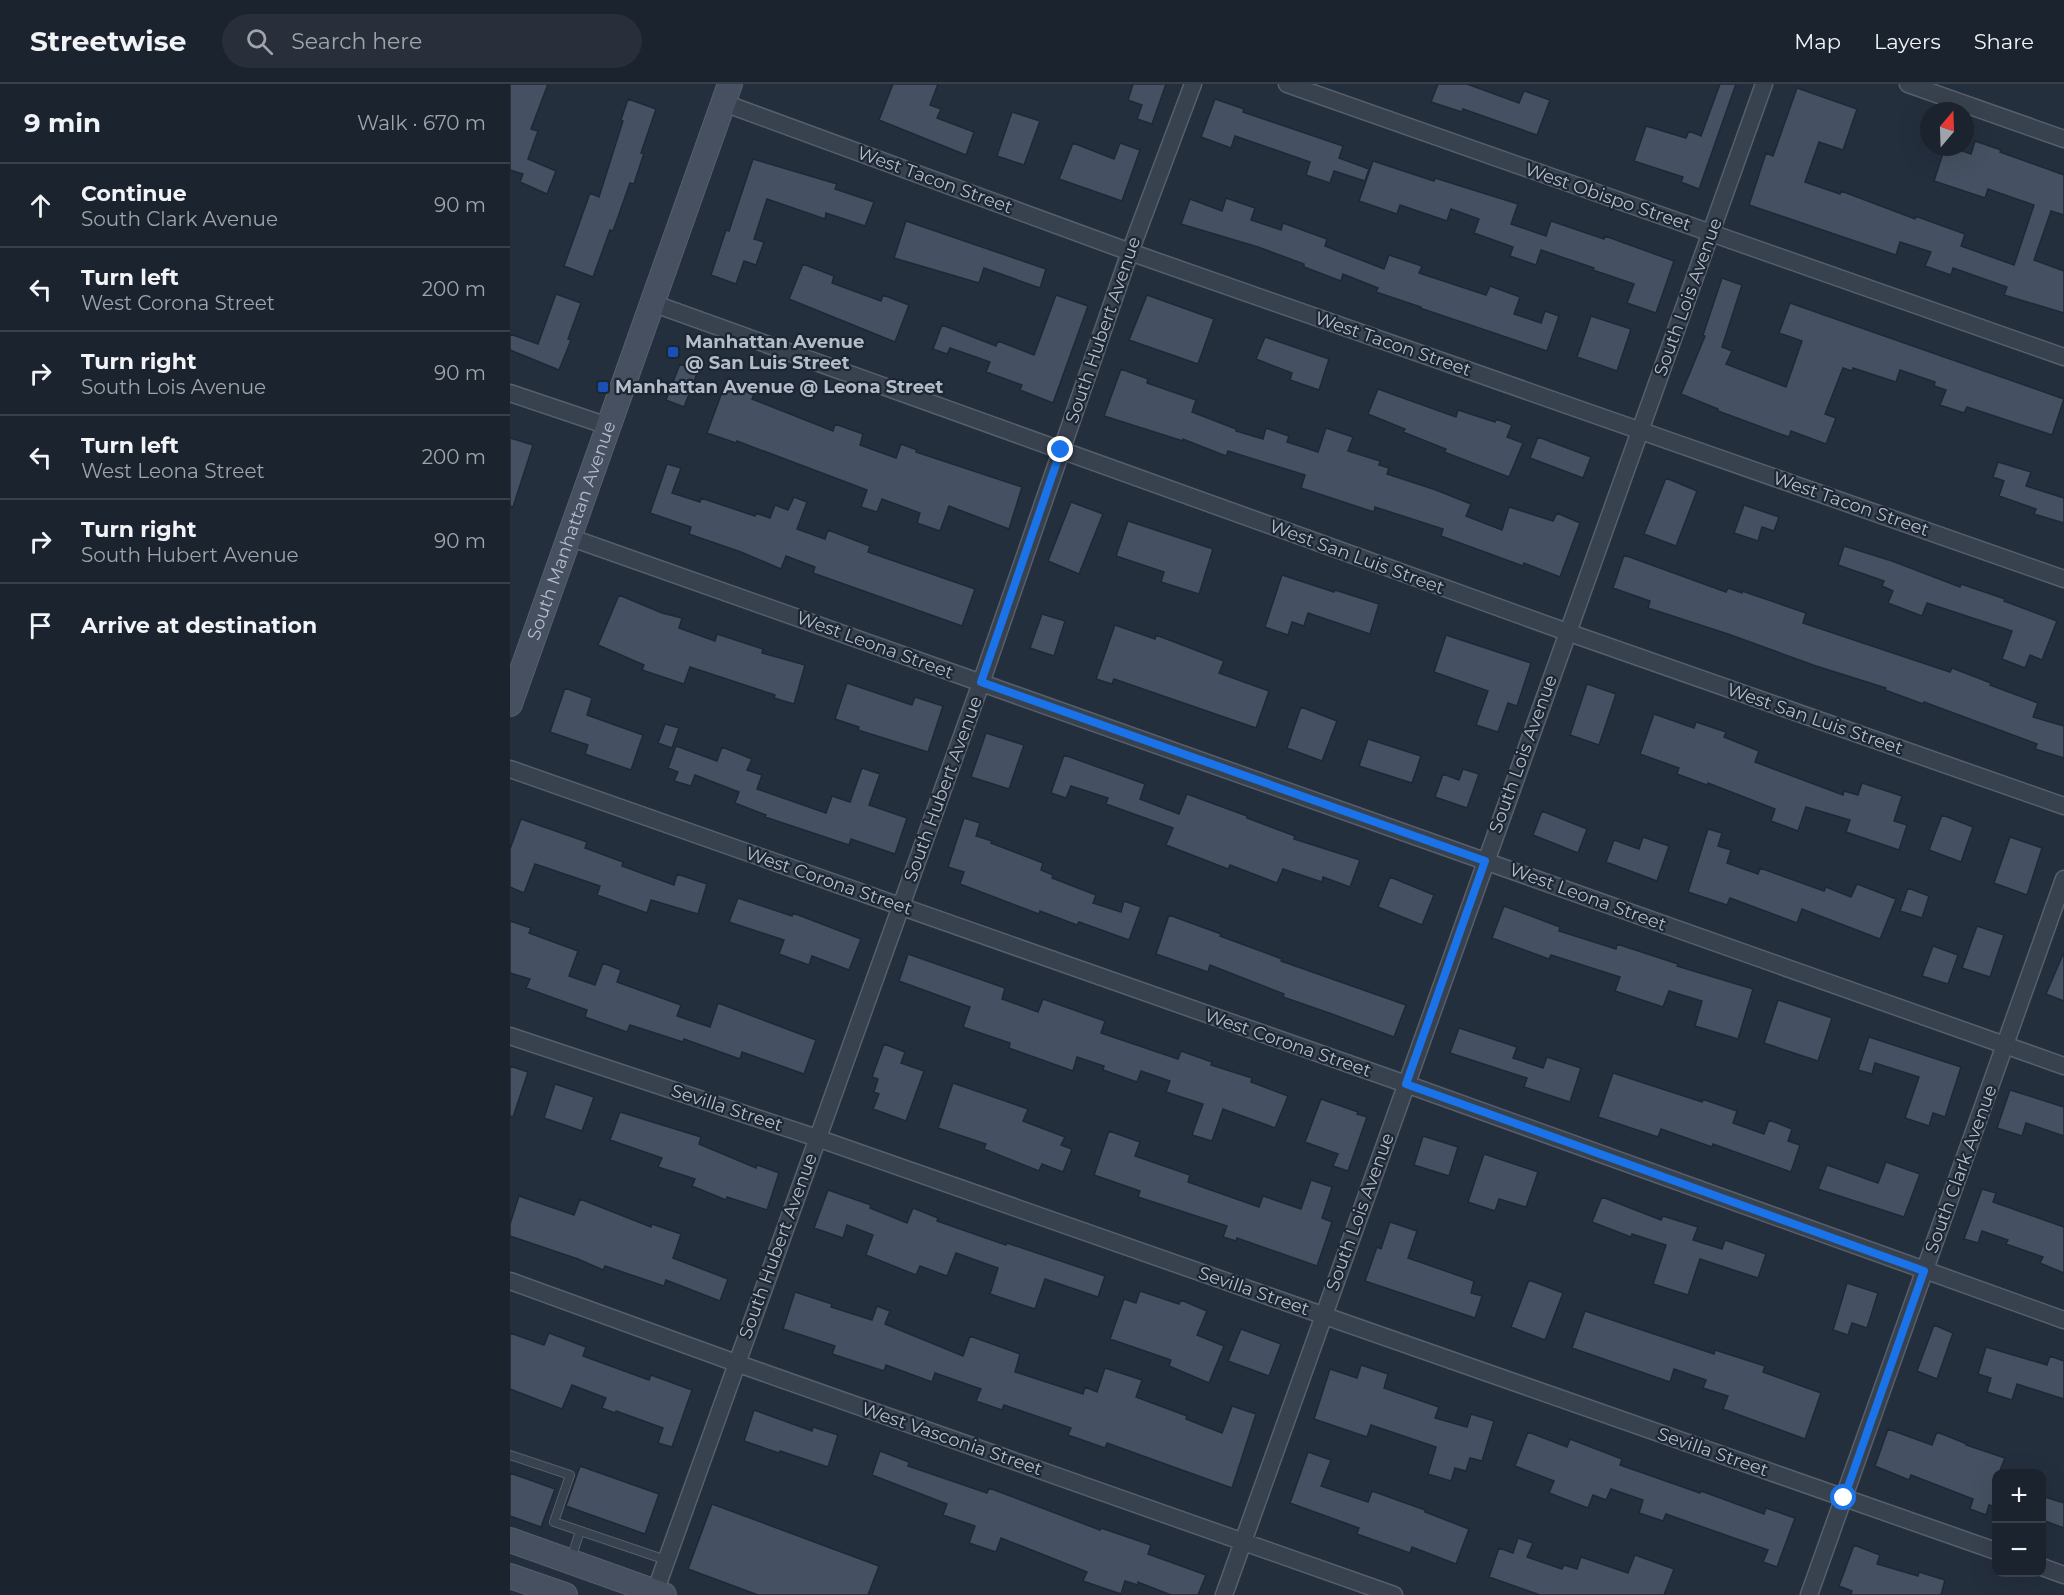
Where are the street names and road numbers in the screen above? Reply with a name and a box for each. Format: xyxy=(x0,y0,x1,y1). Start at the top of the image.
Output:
street label: West Tacon Street xyxy=(854,142,1016,218)
street label: West Obispo Street xyxy=(1522,158,1694,236)
street label: South Lois Avenue xyxy=(1649,215,1727,379)
street label: South Hubert Avenue xyxy=(1061,234,1145,426)
street label: West Tacon Street xyxy=(1312,307,1474,381)
street label: South Manhattan Avenue xyxy=(523,418,621,643)
street label: West Tacon Street xyxy=(1770,467,1932,541)
street label: West San Luis Street xyxy=(1267,515,1447,599)
street label: West Leona Street xyxy=(794,606,956,684)
street label: South Lois Avenue xyxy=(1484,672,1562,836)
street label: West San Luis Street xyxy=(1724,679,1906,759)
street label: South Hubert Avenue xyxy=(899,693,987,885)
street label: West Corona Street xyxy=(743,842,915,920)
street label: West Leona Street xyxy=(1507,858,1669,936)
street label: West Corona Street xyxy=(1202,1004,1374,1082)
street label: Sevilla Street xyxy=(669,1080,785,1136)
street label: South Clark Avenue xyxy=(1920,1082,2002,1256)
street label: South Lois Avenue xyxy=(1321,1130,1399,1294)
street label: South Hubert Avenue xyxy=(734,1150,822,1342)
street label: Sevilla Street xyxy=(1196,1262,1312,1320)
street label: West Vasconia Street xyxy=(859,1398,1045,1480)
street label: Sevilla Street xyxy=(1655,1423,1771,1481)

